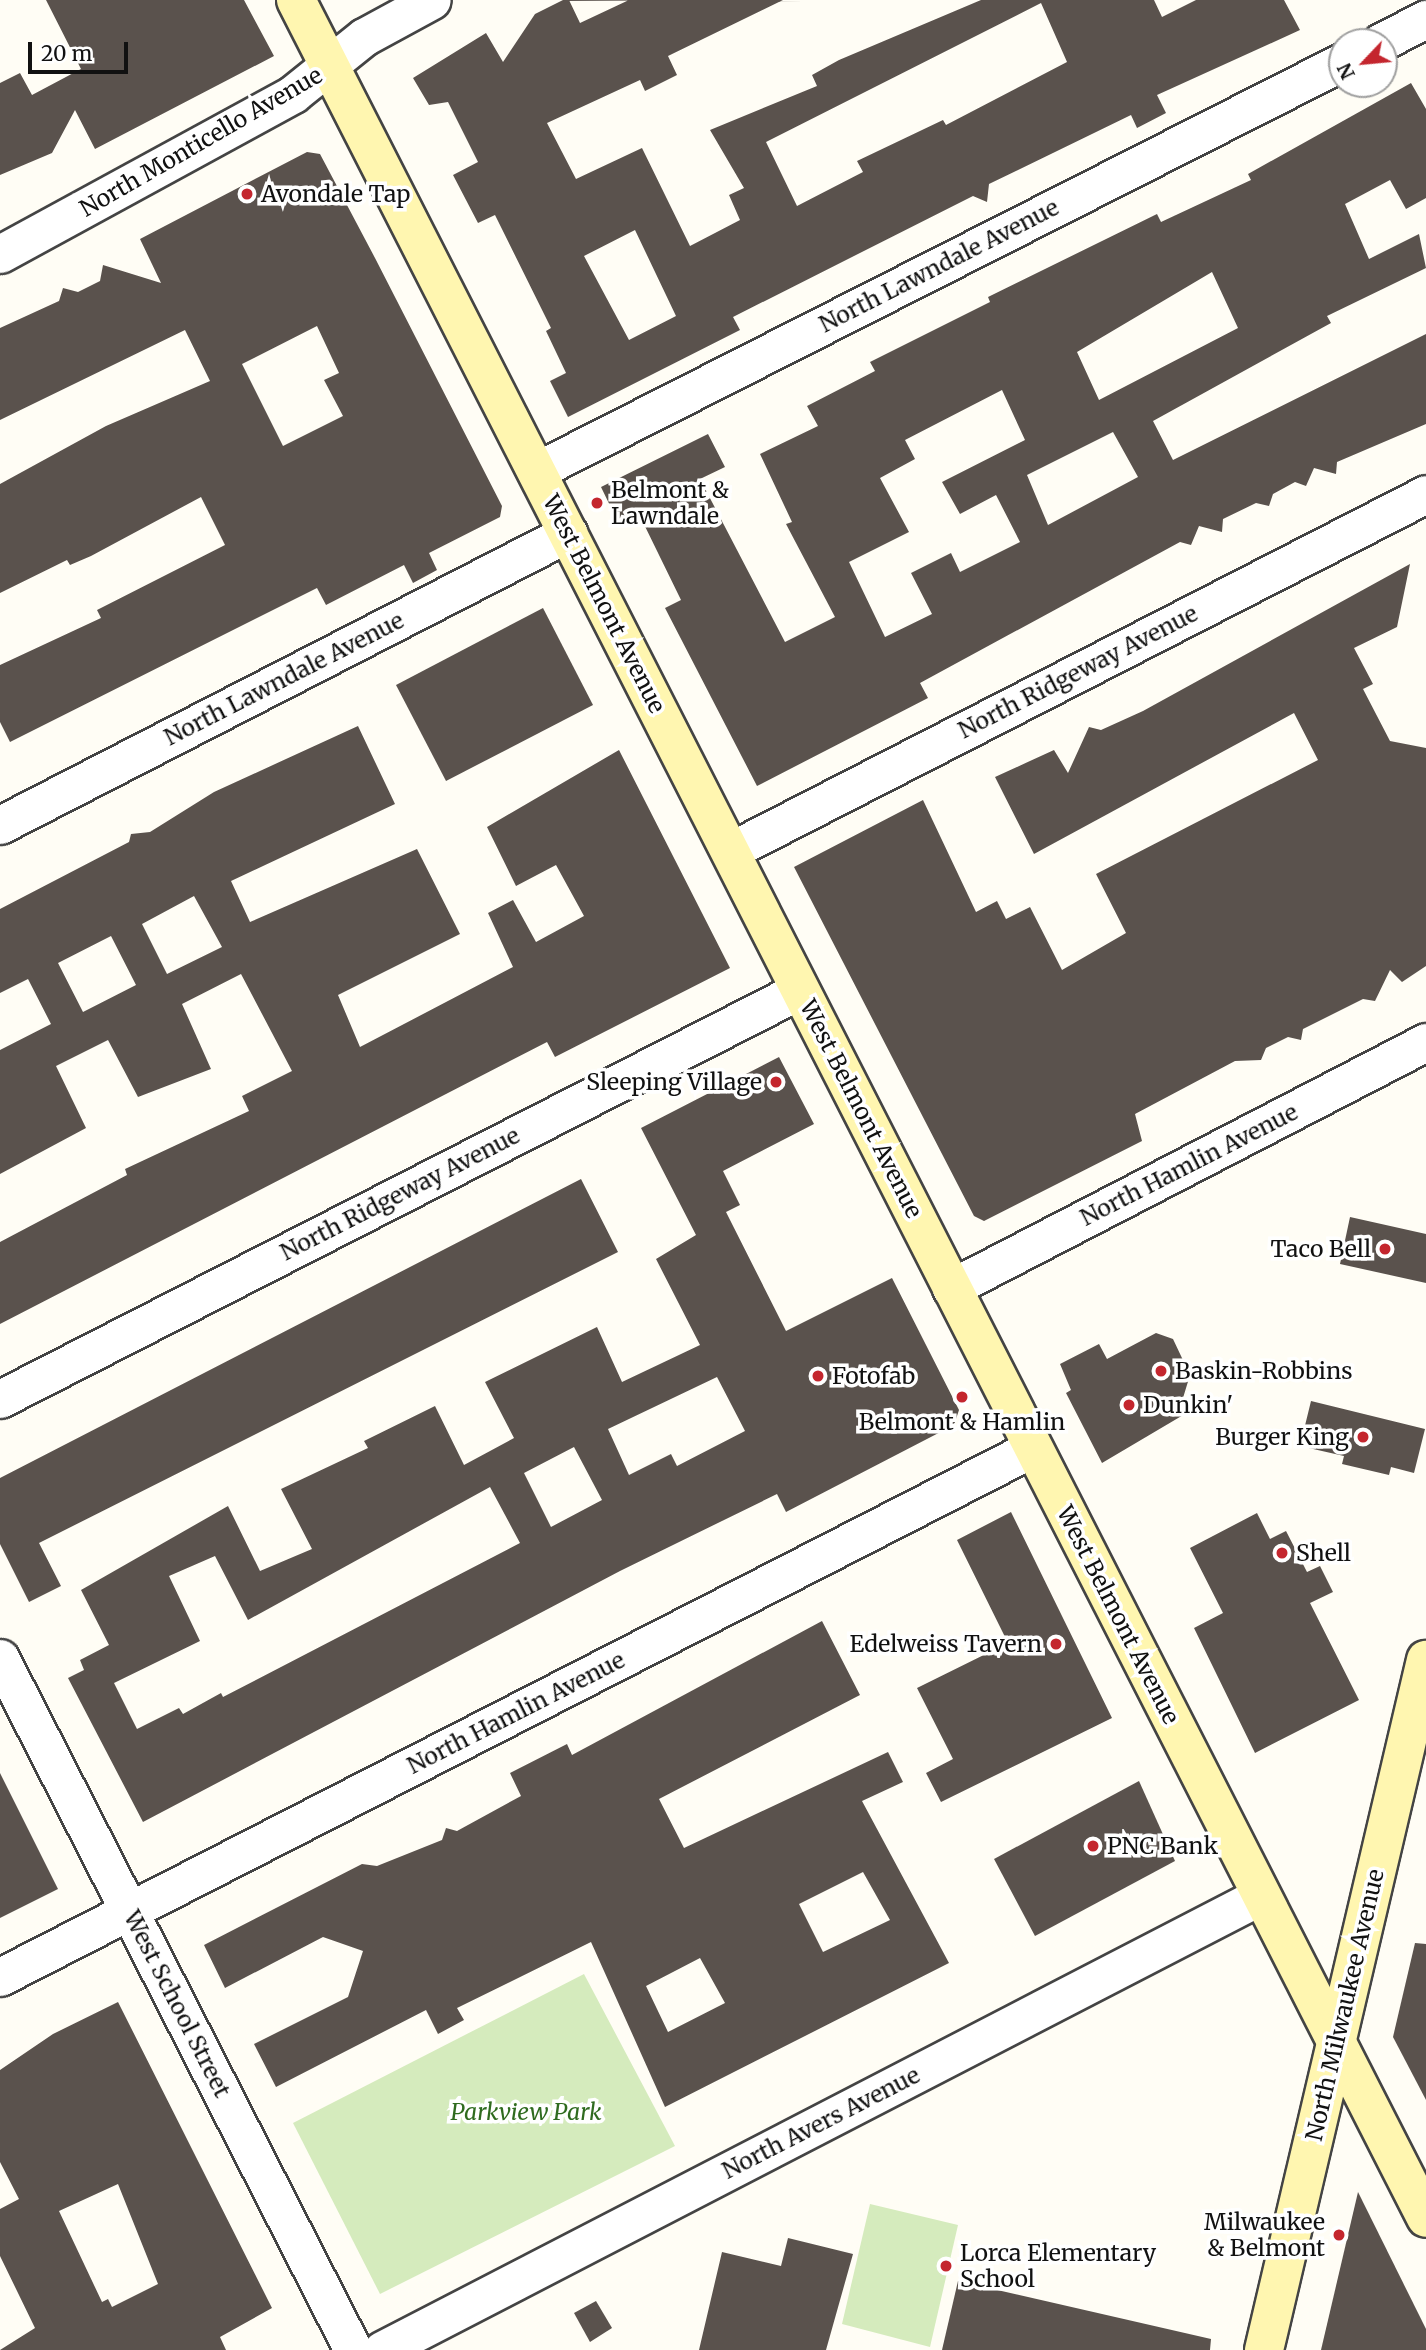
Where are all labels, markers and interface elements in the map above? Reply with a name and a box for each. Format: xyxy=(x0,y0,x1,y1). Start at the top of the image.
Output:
scale bar xyxy=(32,28,131,72)
north arrow xyxy=(1328,28,1398,98)
text: 20 m xyxy=(41,40,92,67)
text: N xyxy=(1332,59,1360,83)
street label: North Monticello Avenue xyxy=(75,61,327,223)
place label: Avondale Tap xyxy=(261,180,410,208)
marker: Avondale Tap xyxy=(239,186,255,202)
street label: North Lawndale Avenue xyxy=(815,194,1063,338)
place label: Belmont & Lawndale xyxy=(611,476,729,530)
street label: West Belmont Avenue xyxy=(537,490,671,718)
marker: Belmont & Lawndale xyxy=(589,495,605,511)
street label: North Ridgeway Avenue xyxy=(954,600,1202,744)
street label: North Lawndale Avenue xyxy=(160,607,408,751)
street label: West Belmont Avenue xyxy=(794,995,928,1223)
place label: Sleeping Village xyxy=(586,1068,762,1096)
marker: Sleeping Village xyxy=(768,1074,784,1090)
street label: North Hamlin Avenue xyxy=(1076,1098,1302,1232)
street label: North Ridgeway Avenue xyxy=(276,1122,524,1266)
place label: Taco Bell xyxy=(1270,1235,1371,1263)
marker: Taco Bell xyxy=(1377,1241,1393,1257)
place label: Baskin-Robbins xyxy=(1175,1357,1353,1385)
place label: Fotofab xyxy=(832,1362,915,1390)
marker: Baskin-Robbins xyxy=(1153,1363,1169,1379)
marker: Fotofab xyxy=(810,1368,826,1384)
marker: Belmont & Hamlin xyxy=(954,1389,970,1405)
place label: Dunkin' xyxy=(1143,1391,1233,1419)
marker: Dunkin' xyxy=(1121,1397,1137,1413)
place label: Belmont & Hamlin xyxy=(859,1408,1065,1436)
place label: Burger King xyxy=(1215,1423,1349,1451)
marker: Burger King xyxy=(1355,1429,1371,1445)
street label: West Belmont Avenue xyxy=(1051,1501,1185,1729)
place label: Shell xyxy=(1296,1539,1351,1567)
marker: Shell xyxy=(1274,1545,1290,1561)
place label: Edelweiss Tavern xyxy=(849,1630,1042,1658)
marker: Edelweiss Tavern xyxy=(1048,1636,1064,1652)
street label: North Hamlin Avenue xyxy=(403,1646,629,1780)
place label: PNC Bank xyxy=(1107,1832,1218,1860)
marker: PNC Bank xyxy=(1085,1838,1101,1854)
street label: North Milwaukee Avenue xyxy=(1300,1866,1390,2144)
street label: West School Street xyxy=(118,1906,236,2102)
street label: North Avers Avenue xyxy=(718,2061,924,2185)
park label: Parkview Park xyxy=(450,2098,602,2126)
place label: Milwaukee & Belmont xyxy=(1204,2208,1325,2262)
marker: Milwaukee & Belmont xyxy=(1331,2227,1347,2243)
place label: Lorca Elementary School xyxy=(960,2239,1156,2293)
marker: Lorca Elementary School xyxy=(938,2258,954,2274)

